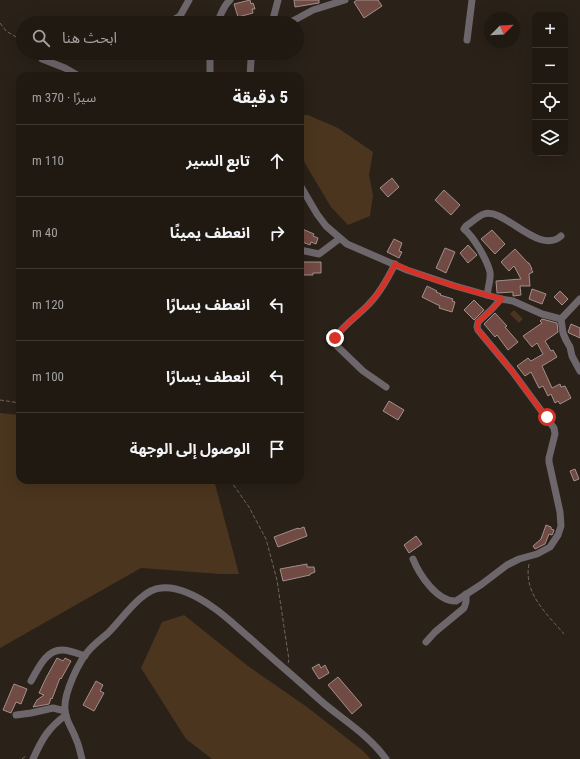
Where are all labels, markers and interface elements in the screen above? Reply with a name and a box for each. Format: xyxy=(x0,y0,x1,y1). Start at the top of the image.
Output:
north arrow xyxy=(484,12,520,48)
map controls xyxy=(532,12,568,156)
button: + xyxy=(532,12,568,48)
search box xyxy=(16,16,304,60)
icon: search xyxy=(30,27,52,49)
text: ابحث هنا xyxy=(62,29,117,47)
button: − xyxy=(532,48,568,84)
button: locate xyxy=(532,84,568,120)
text: 5 دقيقة xyxy=(233,87,288,107)
text: سيرًا · 370 m xyxy=(32,90,96,105)
button: layers xyxy=(532,120,568,156)
icon: ahead xyxy=(266,150,288,172)
text: تابع السير xyxy=(186,152,250,170)
text: 110 m xyxy=(32,153,64,168)
icon: right xyxy=(266,222,288,244)
text: انعطف يمينًا xyxy=(170,224,250,242)
text: 40 m xyxy=(32,225,58,240)
icon: left xyxy=(266,294,288,316)
text: انعطف يسارًا xyxy=(166,296,250,314)
text: 120 m xyxy=(32,297,64,312)
route end xyxy=(326,329,344,347)
icon: left xyxy=(266,366,288,388)
text: انعطف يسارًا xyxy=(166,368,250,386)
text: 100 m xyxy=(32,369,64,384)
route start xyxy=(538,408,556,426)
icon: arrive xyxy=(266,438,288,460)
text: الوصول إلى الوجهة xyxy=(130,440,250,458)

